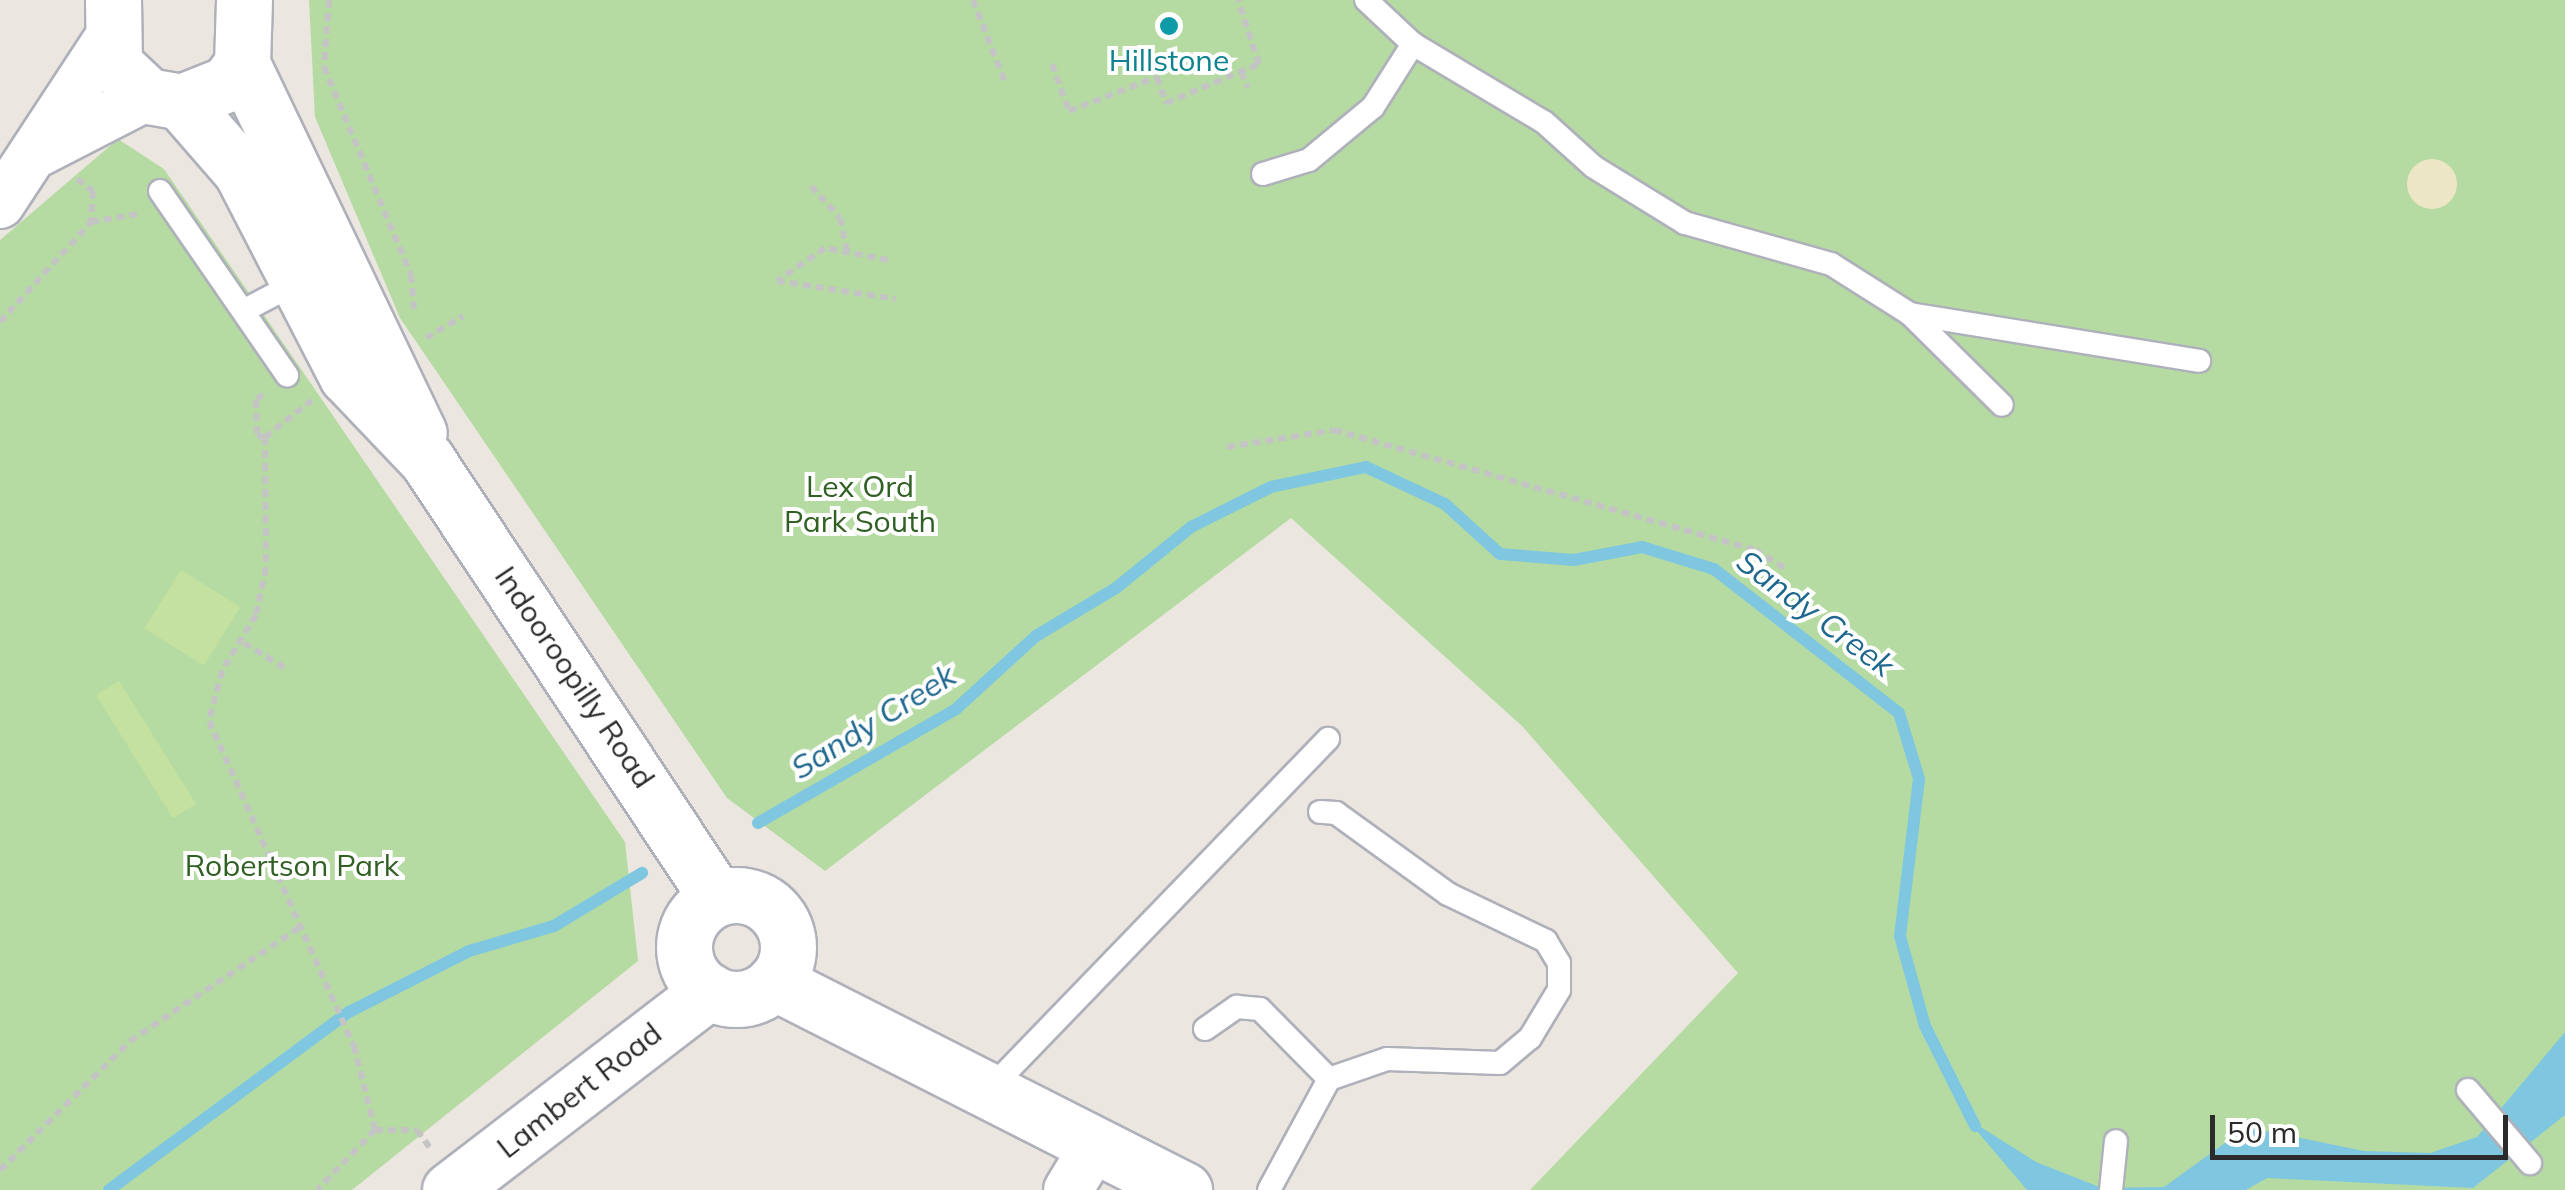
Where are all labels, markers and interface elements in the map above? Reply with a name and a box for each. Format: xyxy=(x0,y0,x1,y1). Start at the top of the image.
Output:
marker: Hillstone xyxy=(1158,15,1180,37)
place label: Hillstone xyxy=(1109,42,1229,78)
park label: Lex Ord Park South xyxy=(784,468,936,538)
water label: Sandy Creek xyxy=(1730,541,1902,685)
street label: Indooroopilly Road xyxy=(488,559,662,795)
water label: Sandy Creek xyxy=(784,655,962,787)
park label: Robertson Park xyxy=(185,847,399,883)
street label: Lambert Road xyxy=(490,1015,668,1165)
scale bar xyxy=(2215,1095,2512,1157)
text: 50 m xyxy=(2227,1113,2297,1151)

